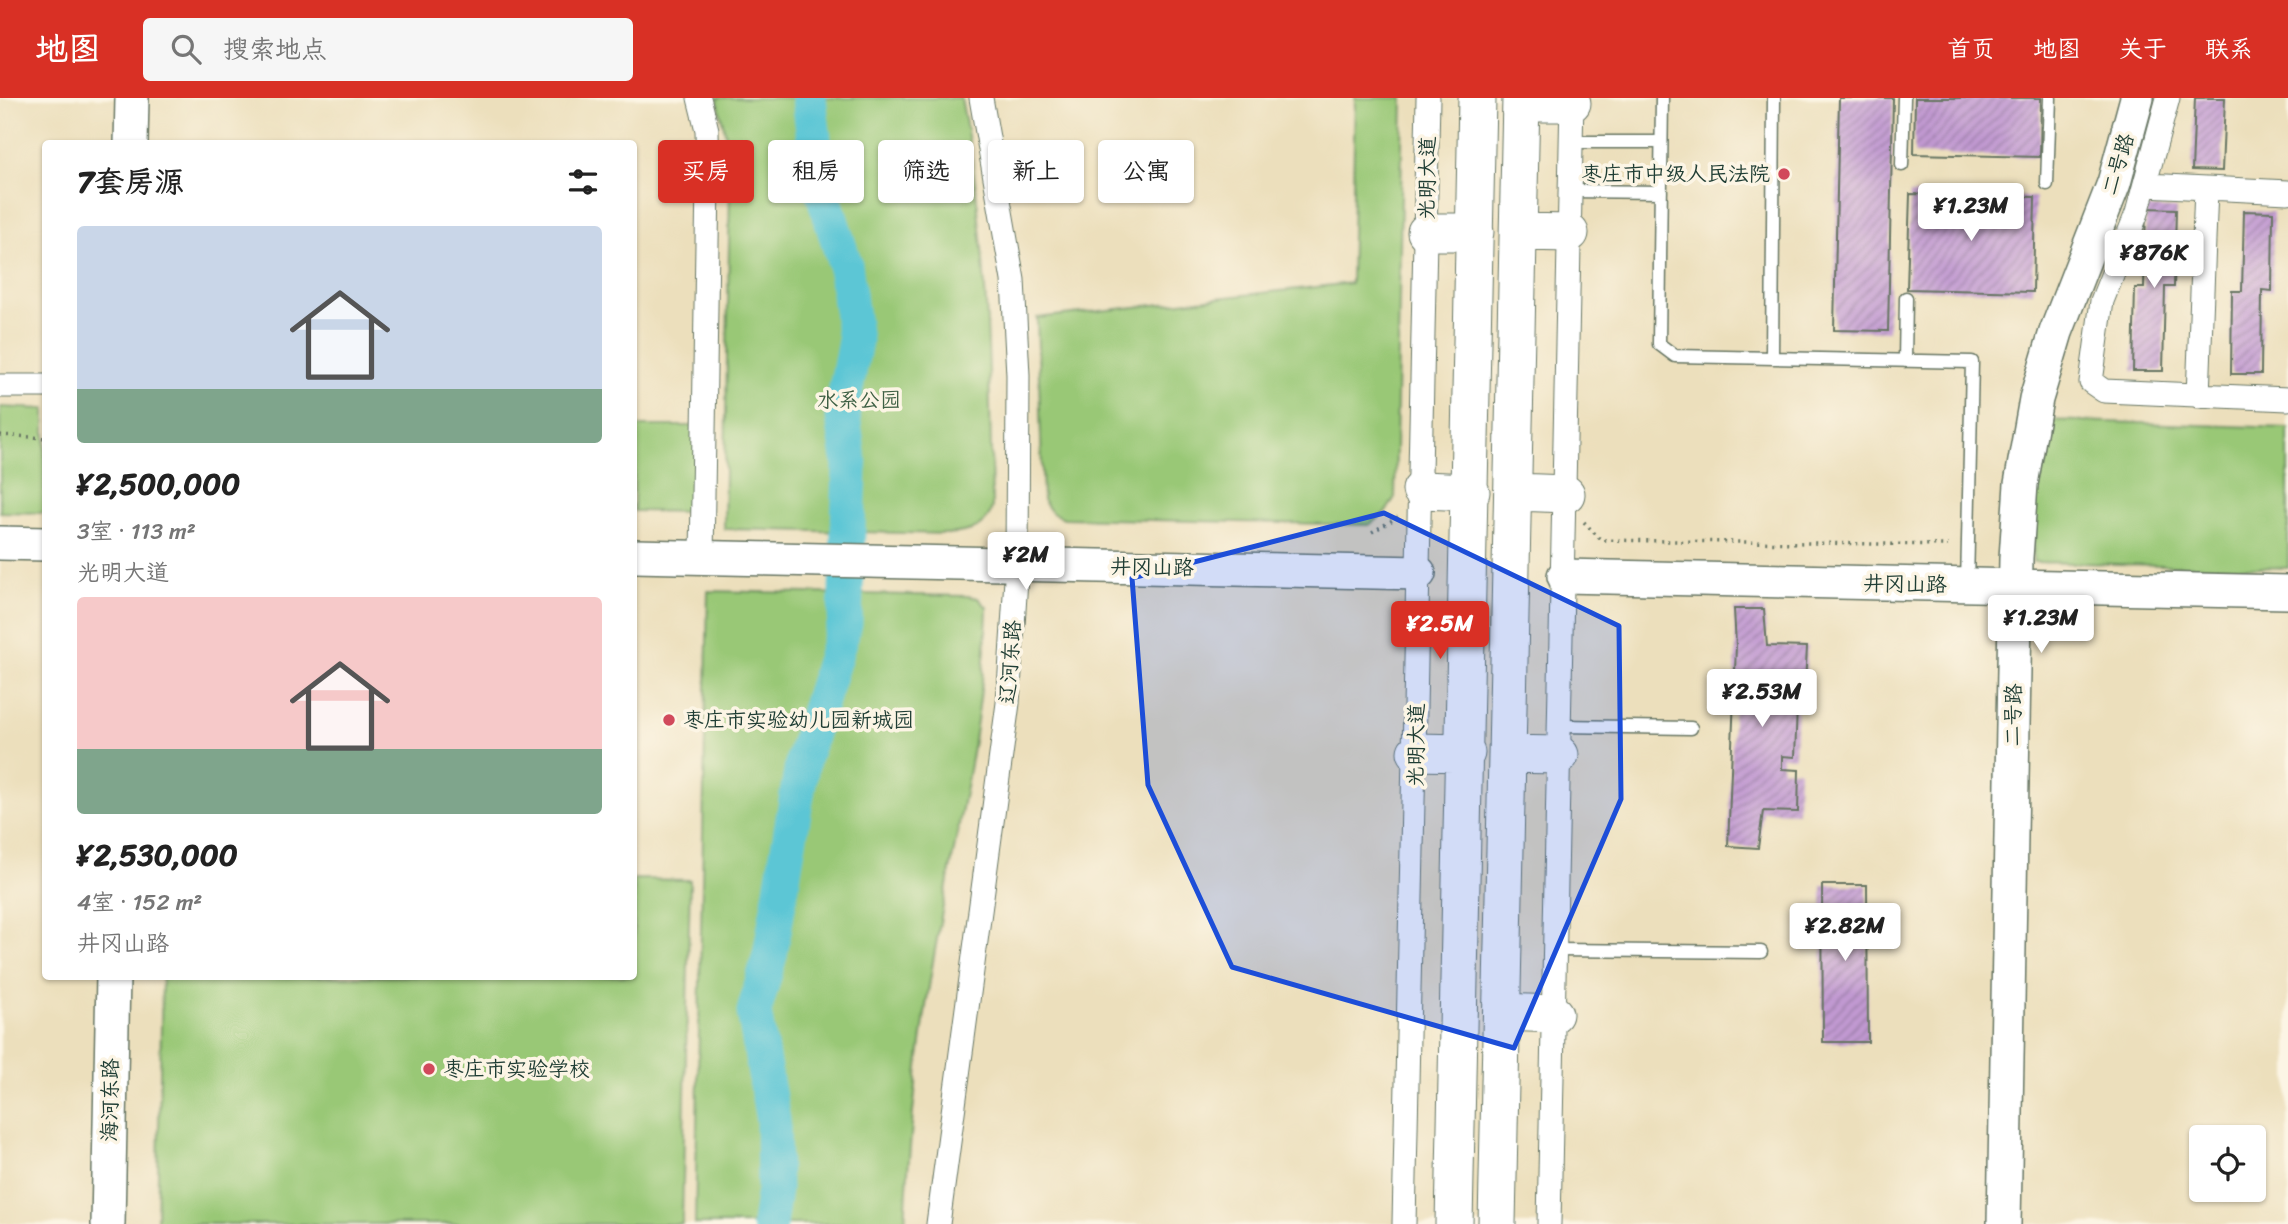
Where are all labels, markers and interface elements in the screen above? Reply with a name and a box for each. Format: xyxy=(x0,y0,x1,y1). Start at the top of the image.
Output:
search box xyxy=(143,18,633,81)
text: 地图 xyxy=(35,20,101,78)
text: 搜索地点 xyxy=(223,26,327,72)
text: 首页 xyxy=(1947,28,1995,70)
text: 地图 xyxy=(2033,28,2081,70)
text: 关于 xyxy=(2119,28,2167,70)
text: 联系 xyxy=(2205,28,2253,70)
icon: search xyxy=(167,30,205,68)
street label: 二号路 xyxy=(2091,128,2145,200)
street label: 光明大道 xyxy=(1407,136,1447,220)
chip: 买房 xyxy=(658,140,754,203)
chip: 租房 xyxy=(768,140,864,203)
chip: 筛选 xyxy=(878,140,974,203)
chip: 新上 xyxy=(988,140,1084,203)
chip: 公寓 xyxy=(1098,140,1194,203)
text: 7套房源 xyxy=(77,155,184,209)
place label: 枣庄市中级人民法院 xyxy=(1581,155,1770,193)
icon: filters xyxy=(564,163,602,201)
marker: 枣庄市中级人民法院 xyxy=(1776,166,1792,182)
pin: ¥1.23M xyxy=(1914,184,2028,243)
text: ¥1.23M xyxy=(1934,185,2008,226)
pin: ¥876K xyxy=(2105,230,2203,290)
text: ¥876K xyxy=(2121,232,2187,273)
icon: home xyxy=(277,272,403,398)
park label: 水系公园 xyxy=(817,381,901,419)
text: ¥2,500,000 xyxy=(77,457,240,511)
text: 3室 · 113 m² xyxy=(77,511,196,552)
pin: ¥2M xyxy=(992,532,1060,592)
text: ¥2M xyxy=(1004,534,1048,575)
street label: 井冈山路 xyxy=(1110,547,1194,587)
text: 光明大道 xyxy=(77,552,169,593)
street label: 井冈山路 xyxy=(1863,564,1947,604)
pin: ¥1.23M xyxy=(1984,596,2098,655)
text: ¥1.23M xyxy=(2004,597,2078,638)
pin: ¥2.5M xyxy=(1391,602,1489,661)
text: ¥2.5M xyxy=(1407,603,1473,644)
street label: 辽河东路 xyxy=(988,619,1032,705)
icon: home xyxy=(277,643,403,769)
pin: ¥2.53M xyxy=(1705,670,1819,729)
text: ¥2.53M xyxy=(1723,671,1801,712)
street label: 二号路 xyxy=(1993,683,2033,747)
place label: 枣庄市实验幼儿园新城园 xyxy=(683,701,914,739)
street label: 光明大道 xyxy=(1396,703,1436,787)
marker: 枣庄市实验幼儿园新城园 xyxy=(661,712,677,728)
text: ¥2,530,000 xyxy=(77,828,238,882)
text: 4室 · 152 m² xyxy=(77,882,202,923)
pin: ¥2.82M xyxy=(1788,904,1902,963)
text: ¥2.82M xyxy=(1806,905,1884,946)
text: 井冈山路 xyxy=(77,923,169,964)
place label: 枣庄市实验学校 xyxy=(443,1050,590,1088)
street label: 海河东路 xyxy=(90,1058,130,1142)
marker: 枣庄市实验学校 xyxy=(421,1061,437,1077)
map controls xyxy=(2189,1125,2266,1202)
button: locate xyxy=(2189,1125,2266,1202)

